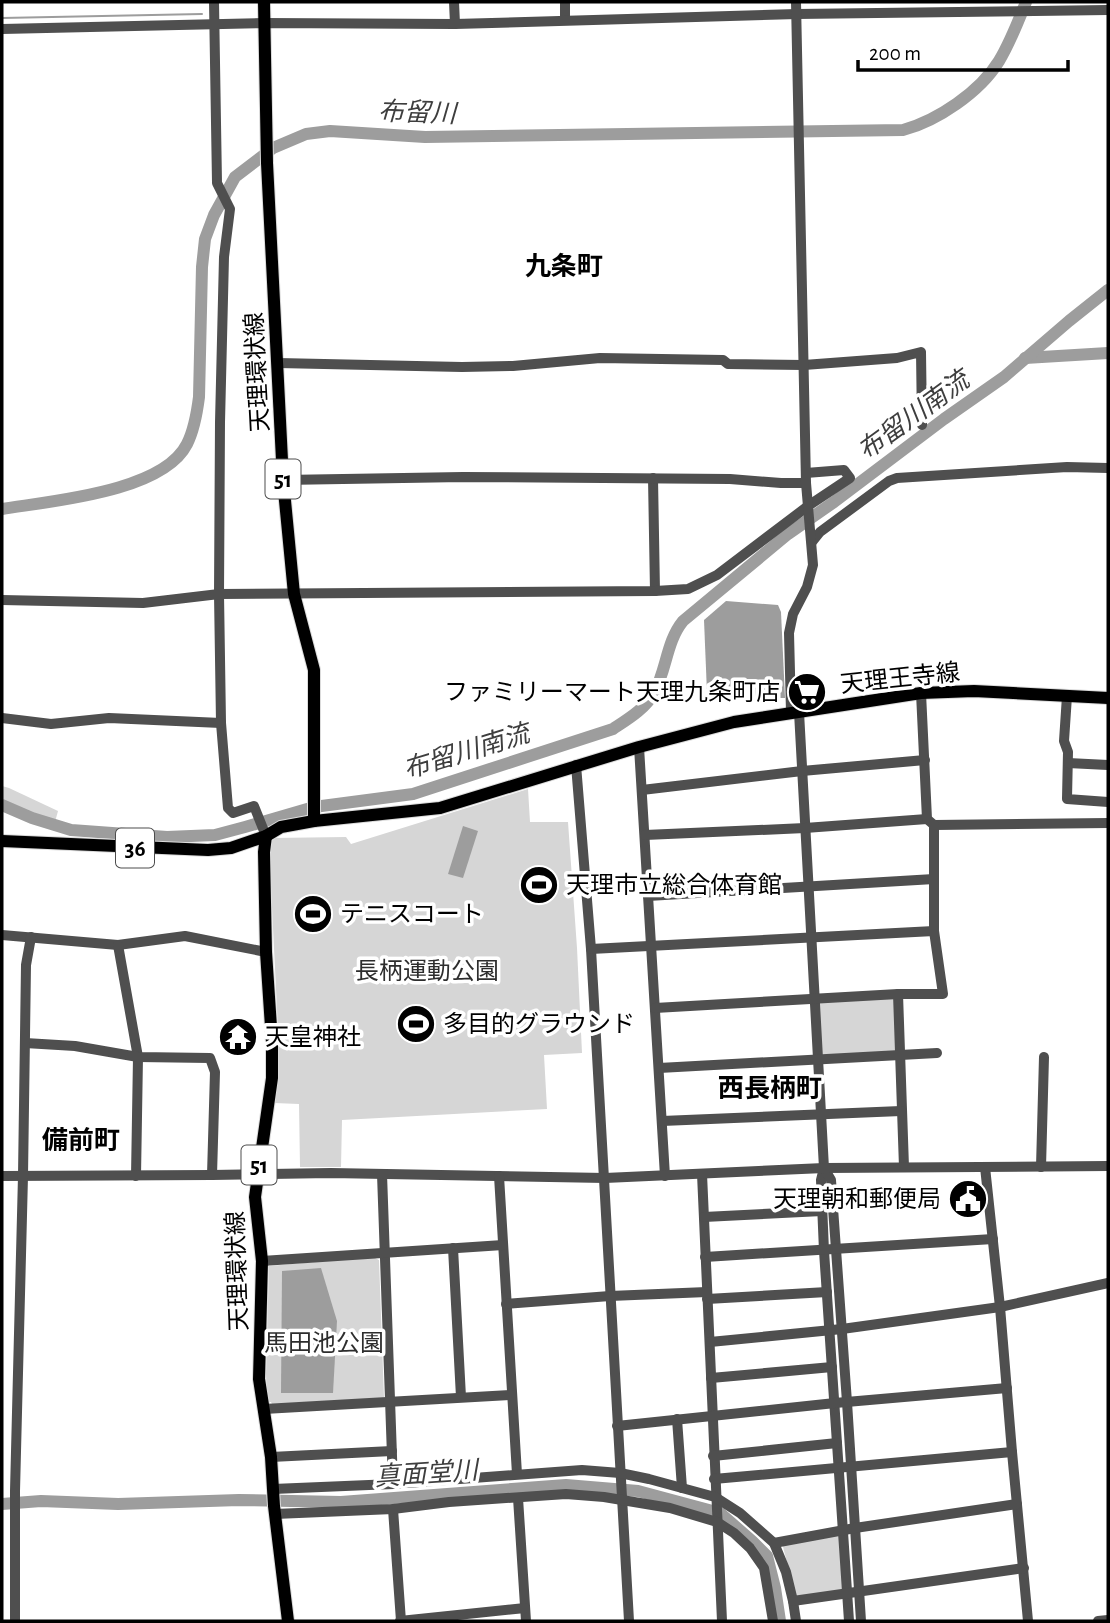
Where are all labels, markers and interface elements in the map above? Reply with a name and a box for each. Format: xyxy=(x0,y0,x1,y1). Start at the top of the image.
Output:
scale bar xyxy=(858,28,1068,72)
text: 200 m xyxy=(869,43,921,64)
water label: 布留川 xyxy=(378,98,459,127)
district label: 九条町 xyxy=(525,252,603,280)
street label: 天理環状線 xyxy=(241,311,273,433)
water label: 布留川南流 xyxy=(853,364,977,465)
road number: 51 xyxy=(266,460,300,499)
street label: 天理王寺線 xyxy=(839,659,961,697)
supermarket icon: ファミリーマート天理九条町店 xyxy=(786,671,828,713)
place label: ファミリーマート天理九条町店 xyxy=(444,679,780,705)
water label: 布留川南流 xyxy=(400,718,536,783)
road number: 36 xyxy=(116,828,154,868)
sports icon: 天理市立総合体育館 xyxy=(518,864,560,906)
place label: 天理市立総合体育館 xyxy=(566,872,782,898)
sports icon: テニスコート xyxy=(292,893,334,935)
place label: テニスコート xyxy=(340,903,484,927)
park label: 長柄運動公園 xyxy=(355,958,499,984)
sports icon: 多目的グラウンド xyxy=(395,1003,437,1045)
place label: 多目的グラウンド xyxy=(443,1011,635,1037)
temple icon: 天皇神社 xyxy=(217,1016,259,1058)
place label: 天皇神社 xyxy=(265,1024,361,1050)
district label: 西長柄町 xyxy=(718,1074,822,1102)
district label: 備前町 xyxy=(42,1126,120,1154)
road number: 51 xyxy=(242,1146,276,1184)
public building icon: 天理朝和郵便局 xyxy=(947,1178,989,1220)
place label: 天理朝和郵便局 xyxy=(773,1186,941,1212)
street label: 天理環状線 xyxy=(222,1211,252,1331)
park label: 馬田池公園 xyxy=(264,1330,384,1356)
water label: 真面堂川 xyxy=(373,1456,482,1491)

